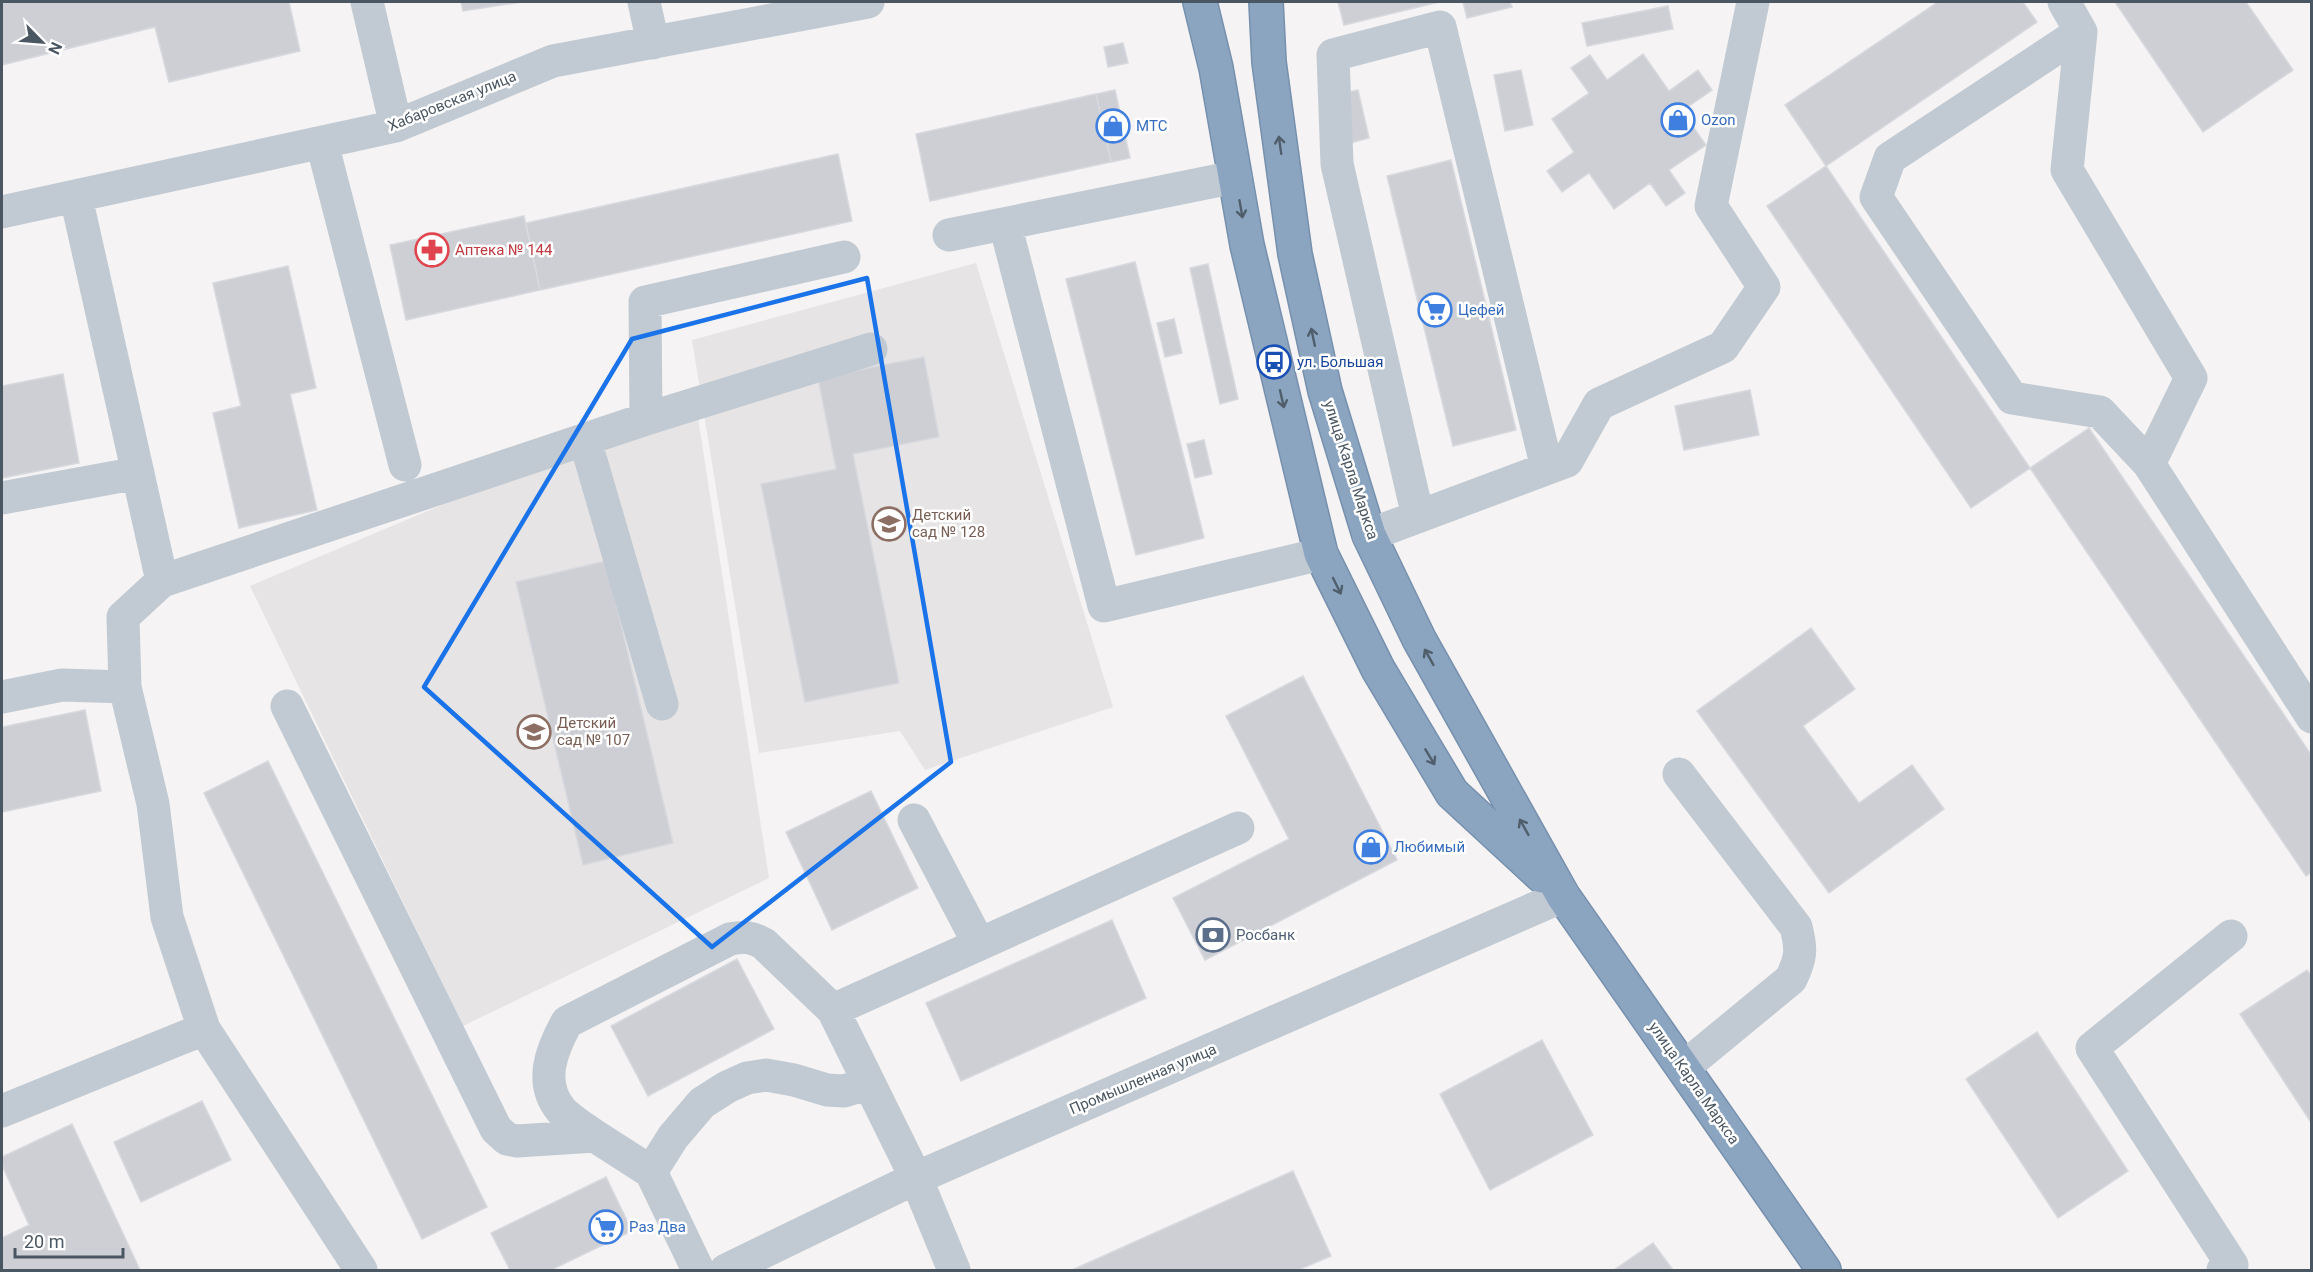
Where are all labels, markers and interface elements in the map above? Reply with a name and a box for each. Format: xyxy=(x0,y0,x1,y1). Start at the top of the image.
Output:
north arrow xyxy=(12,12,72,72)
text: N xyxy=(44,39,66,57)
street label: Хабаровская улица xyxy=(385,67,519,135)
shop icon: Ozon xyxy=(1660,102,1696,138)
shop icon: МТС xyxy=(1095,108,1131,144)
place label: Ozon xyxy=(1701,111,1735,129)
place label: МТС xyxy=(1136,117,1168,135)
one-way arrow xyxy=(1275,135,1286,155)
one-way arrow xyxy=(1236,198,1247,218)
pharmacy icon: Аптека № 144 xyxy=(414,232,450,268)
place label: Аптека № 144 xyxy=(455,241,553,259)
supermarket icon: Цефей xyxy=(1417,292,1453,328)
place label: Цефей xyxy=(1458,301,1504,319)
one-way arrow xyxy=(1307,327,1319,346)
bus stop icon: ул. Большая xyxy=(1256,344,1292,380)
place label: ул. Большая xyxy=(1297,353,1383,371)
one-way arrow xyxy=(1277,389,1289,408)
street label: улица Карла Маркса xyxy=(1320,398,1382,542)
school or university icon: Детский сад № 128 xyxy=(871,506,907,542)
place label: Детский сад № 128 xyxy=(912,506,985,541)
one-way arrow xyxy=(1331,576,1343,594)
one-way arrow xyxy=(1423,649,1435,666)
school or university icon: Детский сад № 107 xyxy=(516,714,552,750)
place label: Детский сад № 107 xyxy=(557,714,630,749)
one-way arrow xyxy=(1425,748,1437,765)
one-way arrow xyxy=(1518,819,1530,836)
shop icon: Любимый xyxy=(1353,829,1389,865)
place label: Любимый xyxy=(1394,838,1465,856)
bank icon: Росбанк xyxy=(1195,917,1231,953)
place label: Росбанк xyxy=(1236,926,1295,944)
street label: улица Карла Маркса xyxy=(1645,1018,1743,1148)
street label: Промышленная улица xyxy=(1067,1040,1219,1118)
supermarket icon: Раз Два xyxy=(588,1209,624,1245)
place label: Раз Два xyxy=(629,1218,686,1236)
scale bar xyxy=(15,1221,123,1259)
text: 20 m xyxy=(24,1231,64,1252)

